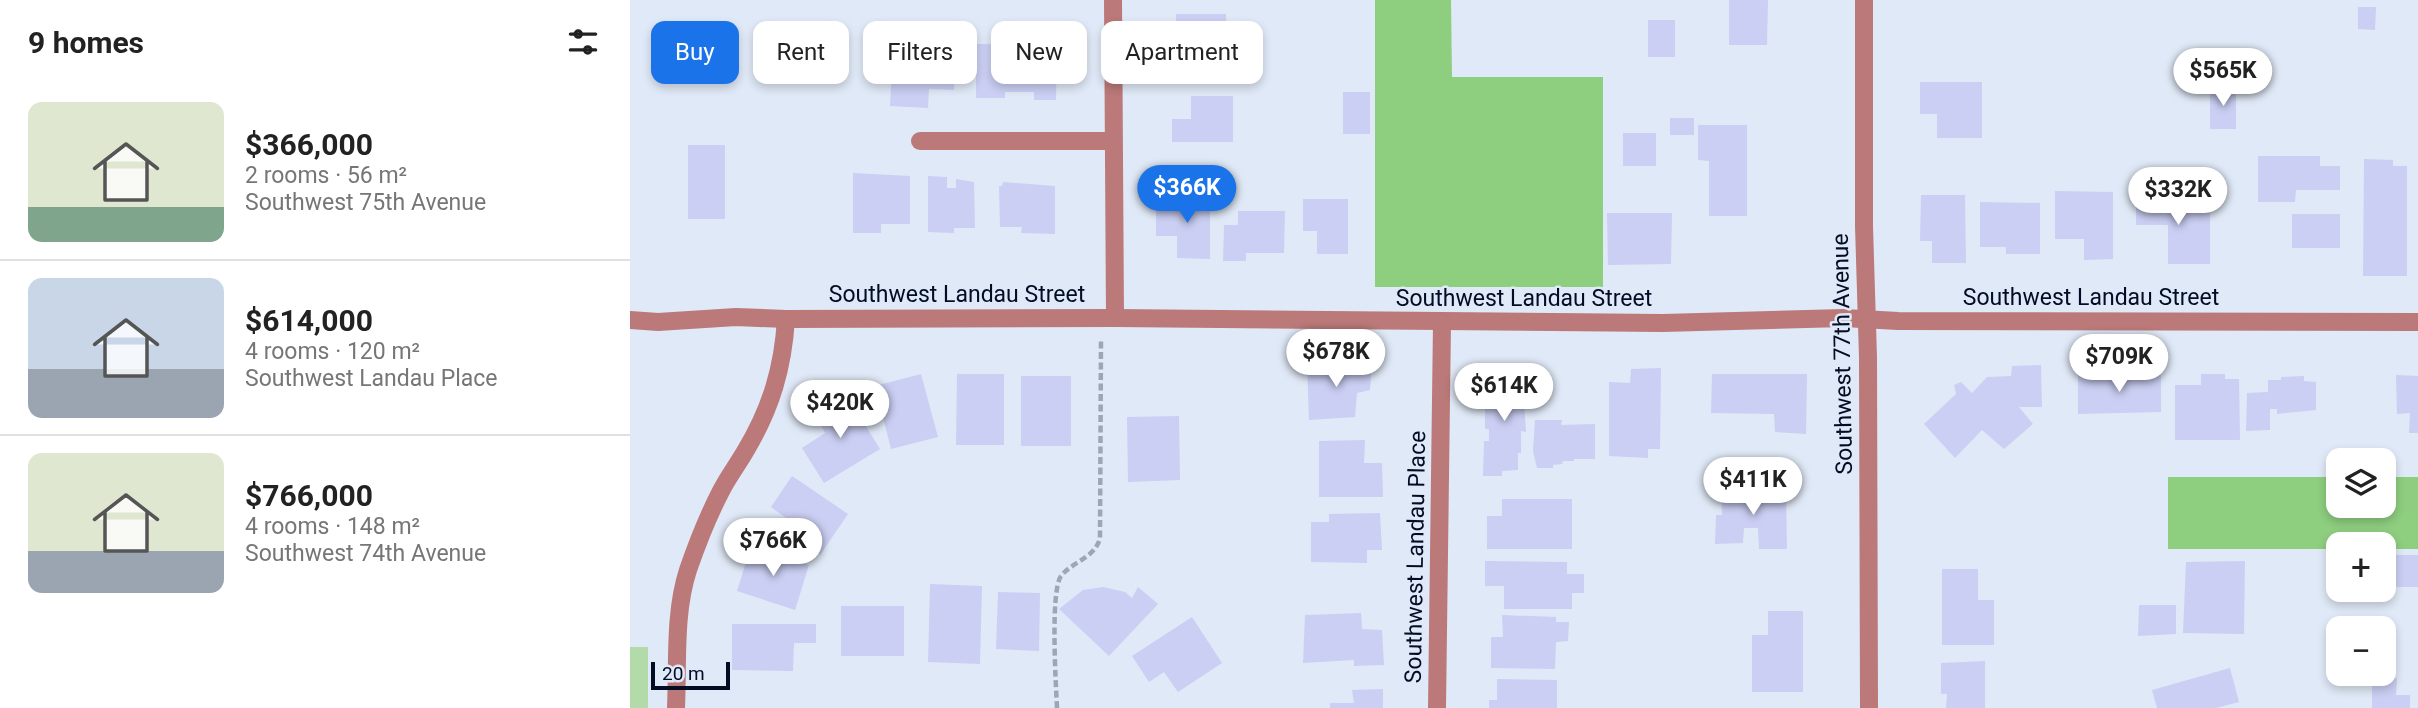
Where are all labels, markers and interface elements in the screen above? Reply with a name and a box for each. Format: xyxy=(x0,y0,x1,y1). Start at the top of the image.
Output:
chip: Buy xyxy=(651,21,739,84)
chip: Rent xyxy=(753,21,849,84)
chip: Filters xyxy=(863,21,977,84)
chip: New xyxy=(991,21,1087,84)
chip: Apartment xyxy=(1101,21,1263,84)
icon: filters xyxy=(564,23,602,61)
text: 9 homes xyxy=(28,25,144,60)
pin: $565K xyxy=(2174,48,2272,108)
text: $565K xyxy=(2189,57,2257,84)
text: $366,000 xyxy=(245,127,373,162)
icon: home xyxy=(84,130,168,214)
text: 2 rooms · 56 m² xyxy=(245,162,407,189)
pin: $366K xyxy=(1138,166,1236,225)
pin: $332K xyxy=(2129,168,2227,227)
text: $366K xyxy=(1153,174,1221,201)
text: $332K xyxy=(2144,176,2212,203)
text: Southwest 75th Avenue xyxy=(245,189,486,216)
street label: Southwest 77th Avenue xyxy=(1827,233,1858,475)
street label: Southwest Landau Street xyxy=(829,281,1085,308)
street label: Southwest Landau Street xyxy=(1963,284,2219,311)
street label: Southwest Landau Street xyxy=(1396,285,1652,312)
text: $614,000 xyxy=(245,303,373,338)
icon: home xyxy=(84,306,168,390)
pin: $678K xyxy=(1287,330,1385,389)
pin: $709K xyxy=(2070,334,2168,394)
text: 4 rooms · 120 m² xyxy=(245,338,420,365)
text: $678K xyxy=(1302,338,1370,365)
text: $709K xyxy=(2085,343,2153,370)
pin: $614K xyxy=(1455,364,1553,423)
text: Southwest Landau Place xyxy=(245,365,498,392)
text: $614K xyxy=(1470,372,1538,399)
pin: $420K xyxy=(791,380,889,440)
text: $420K xyxy=(806,389,874,416)
street label: Southwest Landau Place xyxy=(1400,431,1431,683)
map controls xyxy=(2326,448,2396,686)
button: layers xyxy=(2326,448,2396,518)
pin: $411K xyxy=(1704,458,1802,517)
text: $411K xyxy=(1719,466,1787,493)
text: $766,000 xyxy=(245,478,373,513)
icon: home xyxy=(84,481,168,565)
text: 4 rooms · 148 m² xyxy=(245,513,420,540)
pin: $766K xyxy=(724,518,822,578)
text: $766K xyxy=(739,527,807,554)
button: + xyxy=(2326,532,2396,602)
text: Southwest 74th Avenue xyxy=(245,540,486,567)
button: − xyxy=(2326,616,2396,686)
scale bar xyxy=(651,659,730,691)
text: 20 m xyxy=(662,662,705,685)

